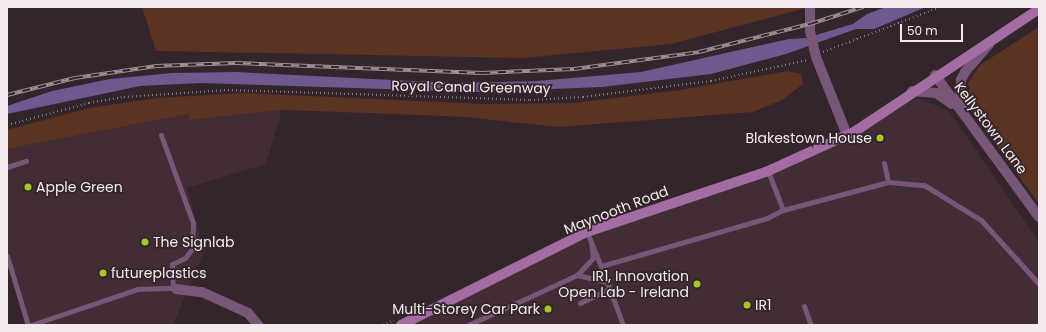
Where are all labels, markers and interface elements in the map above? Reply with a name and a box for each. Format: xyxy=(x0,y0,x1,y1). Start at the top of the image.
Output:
scale bar xyxy=(902,16,965,42)
text: 50 m xyxy=(907,22,938,39)
street label: Royal Canal Greenway xyxy=(391,77,551,97)
street label: Kellystown Lane xyxy=(951,79,1031,177)
place label: Blakestown House xyxy=(745,130,872,146)
marker: Blakestown House xyxy=(875,133,885,143)
place label: Apple Green xyxy=(36,179,123,195)
marker: Apple Green xyxy=(23,182,33,192)
street label: Maynooth Road xyxy=(561,182,671,238)
place label: The Signlab xyxy=(153,234,234,250)
marker: The Signlab xyxy=(140,237,150,247)
place label: futureplastics xyxy=(111,265,207,281)
marker: futureplastics xyxy=(98,268,108,278)
place label: IR1, Innovation Open Lab - Ireland xyxy=(558,268,689,300)
marker: IR1, Innovation Open Lab - Ireland xyxy=(692,279,702,289)
place label: IR1 xyxy=(755,297,771,313)
marker: IR1 xyxy=(742,300,752,310)
place label: Multi-Storey Car Park xyxy=(392,301,540,317)
marker: Multi-Storey Car Park xyxy=(543,304,553,314)

